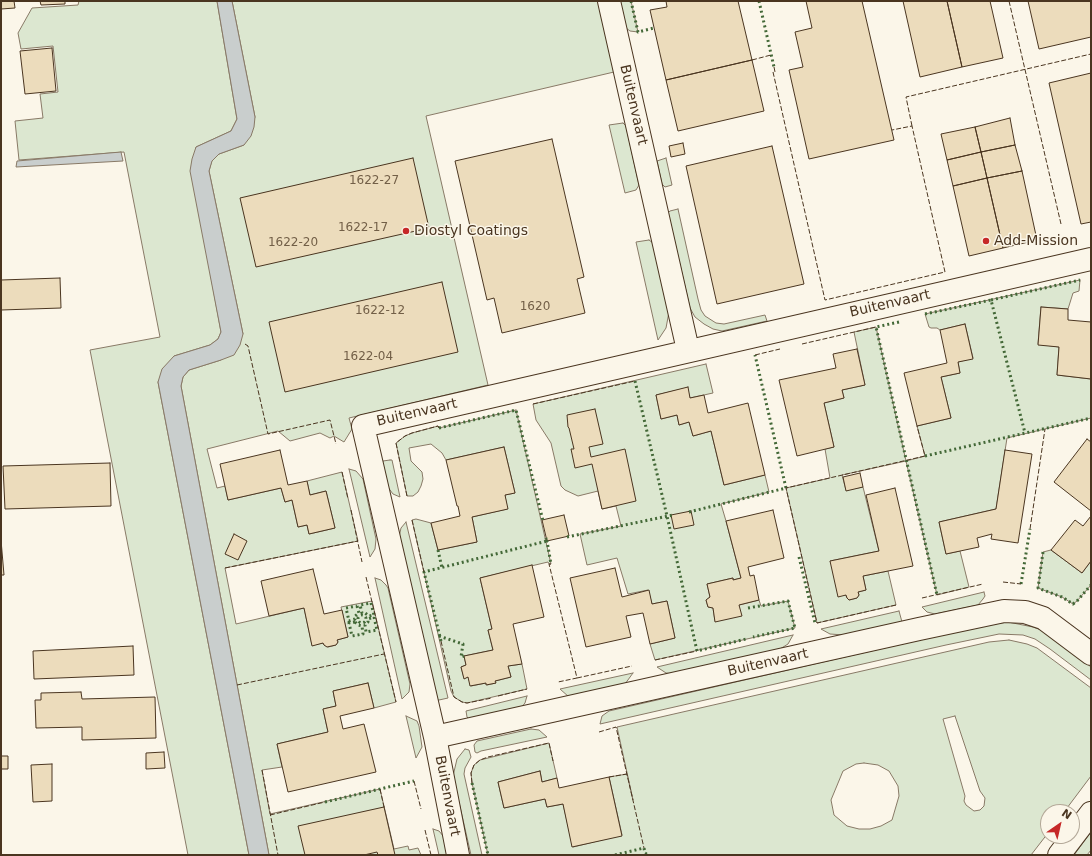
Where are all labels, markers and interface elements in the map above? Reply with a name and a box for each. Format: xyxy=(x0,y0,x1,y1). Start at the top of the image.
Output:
street label: Buitenvaart xyxy=(616,63,650,147)
house number: 1622-27 xyxy=(349,174,399,188)
house number: 1622-17 xyxy=(338,221,388,235)
place label: Diostyl Coatings xyxy=(414,223,528,239)
marker: Diostyl Coatings xyxy=(401,226,411,236)
place label: Add-Mission xyxy=(994,233,1078,249)
house number: 1622-20 xyxy=(268,236,318,250)
marker: Add-Mission xyxy=(981,236,991,246)
street label: Buitenvaart xyxy=(848,287,932,321)
house number: 1620 xyxy=(520,300,550,314)
house number: 1622-12 xyxy=(355,304,405,318)
house number: 1622-04 xyxy=(343,350,393,364)
street label: Buitenvaart xyxy=(375,396,459,430)
street label: Buitenvaart xyxy=(726,646,810,680)
street label: Buitenvaart xyxy=(431,754,463,838)
north arrow xyxy=(1040,804,1080,844)
text: N xyxy=(1059,806,1074,822)

